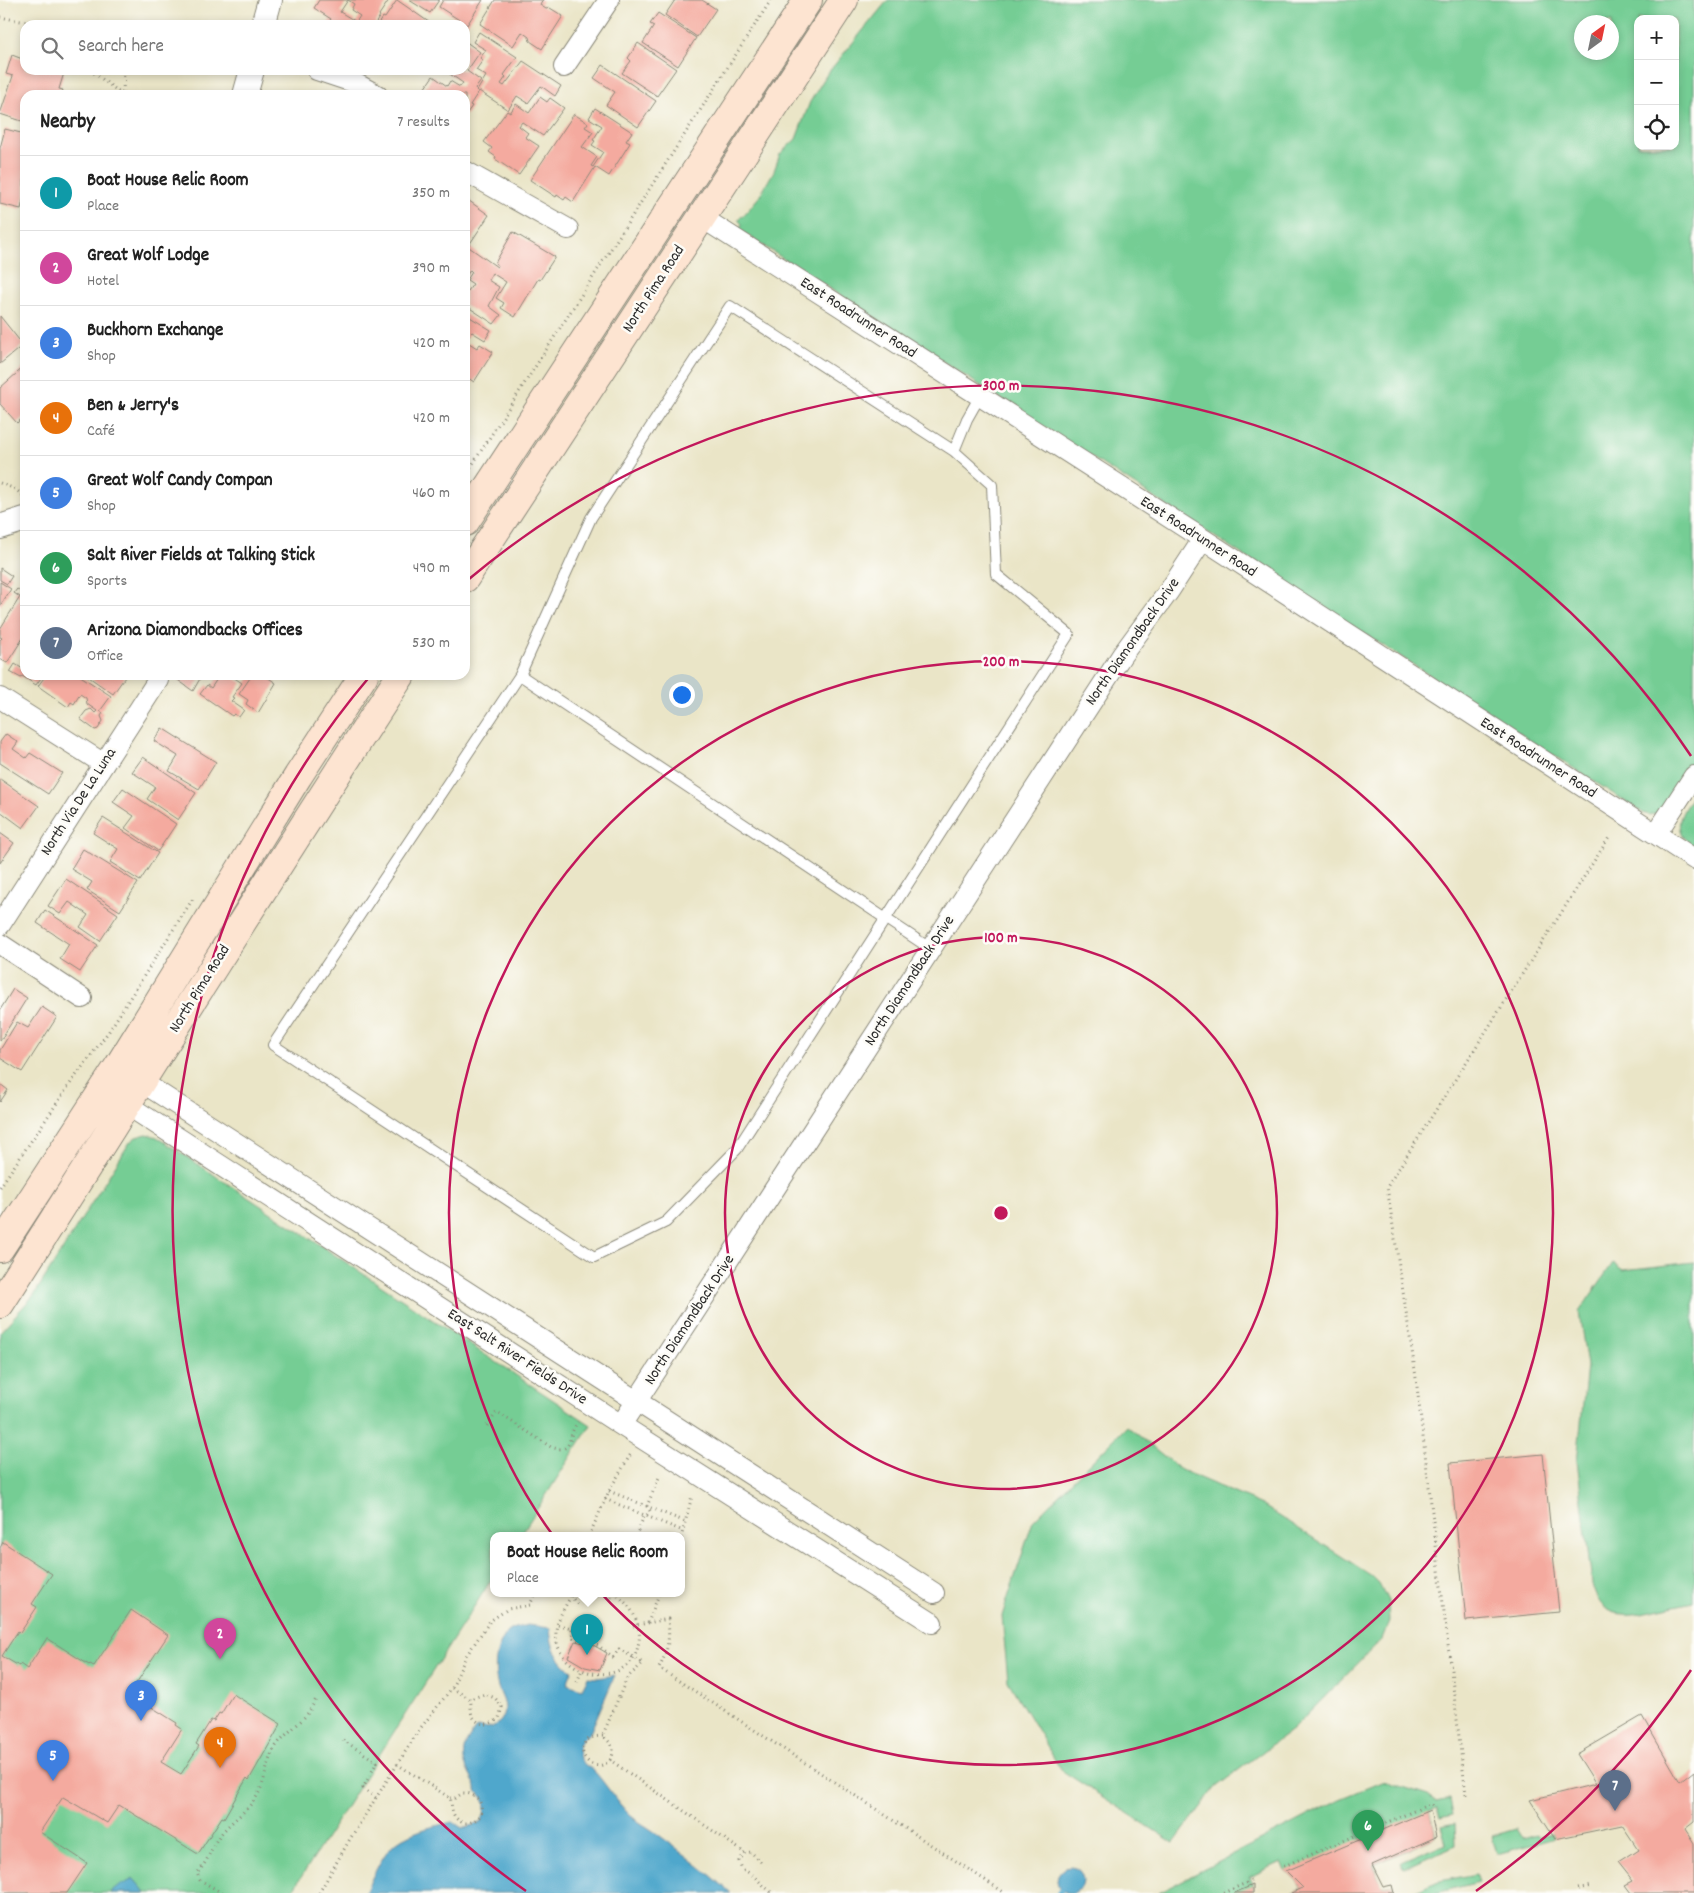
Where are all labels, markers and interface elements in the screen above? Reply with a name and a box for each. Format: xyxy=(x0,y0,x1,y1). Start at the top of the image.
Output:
north arrow xyxy=(1574,15,1619,60)
map controls xyxy=(1634,15,1679,150)
button: + xyxy=(1634,15,1679,60)
search box xyxy=(20,20,470,75)
icon: search xyxy=(38,34,66,62)
text: Search here xyxy=(78,34,164,61)
button: − xyxy=(1634,60,1679,105)
button: locate xyxy=(1634,105,1679,150)
text: Nearby xyxy=(40,108,95,138)
text: 7 results xyxy=(397,111,450,134)
text: Boat House Relic Room xyxy=(87,168,249,195)
text: 1 xyxy=(54,182,58,205)
text: 350 m xyxy=(412,182,450,205)
text: Place xyxy=(87,195,119,218)
street label: North Pima Road xyxy=(617,241,691,337)
text: Great Wolf Lodge xyxy=(87,243,209,270)
text: 2 xyxy=(53,257,60,280)
text: 390 m xyxy=(412,257,450,280)
text: Hotel xyxy=(87,270,119,293)
street label: East Roadrunner Road xyxy=(795,272,921,364)
text: Buckhorn Exchange xyxy=(87,318,223,345)
text: 3 xyxy=(52,332,60,355)
text: 420 m xyxy=(413,332,450,355)
text: Shop xyxy=(87,345,116,368)
text: 300 m xyxy=(983,376,1019,398)
text: Ben & Jerry's xyxy=(87,393,179,420)
text: 4 xyxy=(53,407,59,430)
text: 420 m xyxy=(413,407,450,430)
text: Café xyxy=(87,420,115,443)
text: Great Wolf Candy Compan xyxy=(87,468,273,495)
text: 5 xyxy=(52,482,60,505)
text: 460 m xyxy=(412,482,450,505)
street label: East Roadrunner Road xyxy=(1135,491,1261,583)
text: Shop xyxy=(87,495,116,518)
text: Salt River Fields at Talking Stick xyxy=(87,543,315,570)
text: 6 xyxy=(52,557,60,580)
text: 490 m xyxy=(413,557,450,580)
text: Sports xyxy=(87,570,127,593)
street label: North Diamondback Drive xyxy=(1080,573,1186,711)
text: Arizona Diamondbacks Offices xyxy=(87,618,303,645)
text: 7 xyxy=(53,632,59,655)
text: 530 m xyxy=(412,632,450,655)
text: Office xyxy=(87,645,123,668)
text: 200 m xyxy=(983,652,1019,674)
your location xyxy=(669,682,695,708)
street label: East Roadrunner Road xyxy=(1475,712,1601,804)
street label: North Via De La Luna xyxy=(35,743,123,861)
street label: North Diamondback Drive xyxy=(859,911,961,1051)
text: 100 m xyxy=(984,928,1018,950)
street label: North Pima Road xyxy=(164,940,236,1038)
centre of rings xyxy=(992,1204,1010,1222)
street label: North Diamondback Drive xyxy=(639,1250,741,1390)
street label: East Salt River Fields Drive xyxy=(443,1303,591,1411)
popup xyxy=(490,1532,685,1597)
text: Boat House Relic Room xyxy=(507,1540,668,1567)
text: Place xyxy=(507,1567,539,1590)
pin: 1 xyxy=(571,1614,603,1655)
pin: 2 xyxy=(204,1618,236,1659)
pin: 3 xyxy=(125,1680,157,1721)
pin: 4 xyxy=(204,1727,236,1768)
pin: 5 xyxy=(37,1740,69,1781)
pin: 7 xyxy=(1599,1770,1631,1811)
pin: 6 xyxy=(1352,1810,1384,1851)

